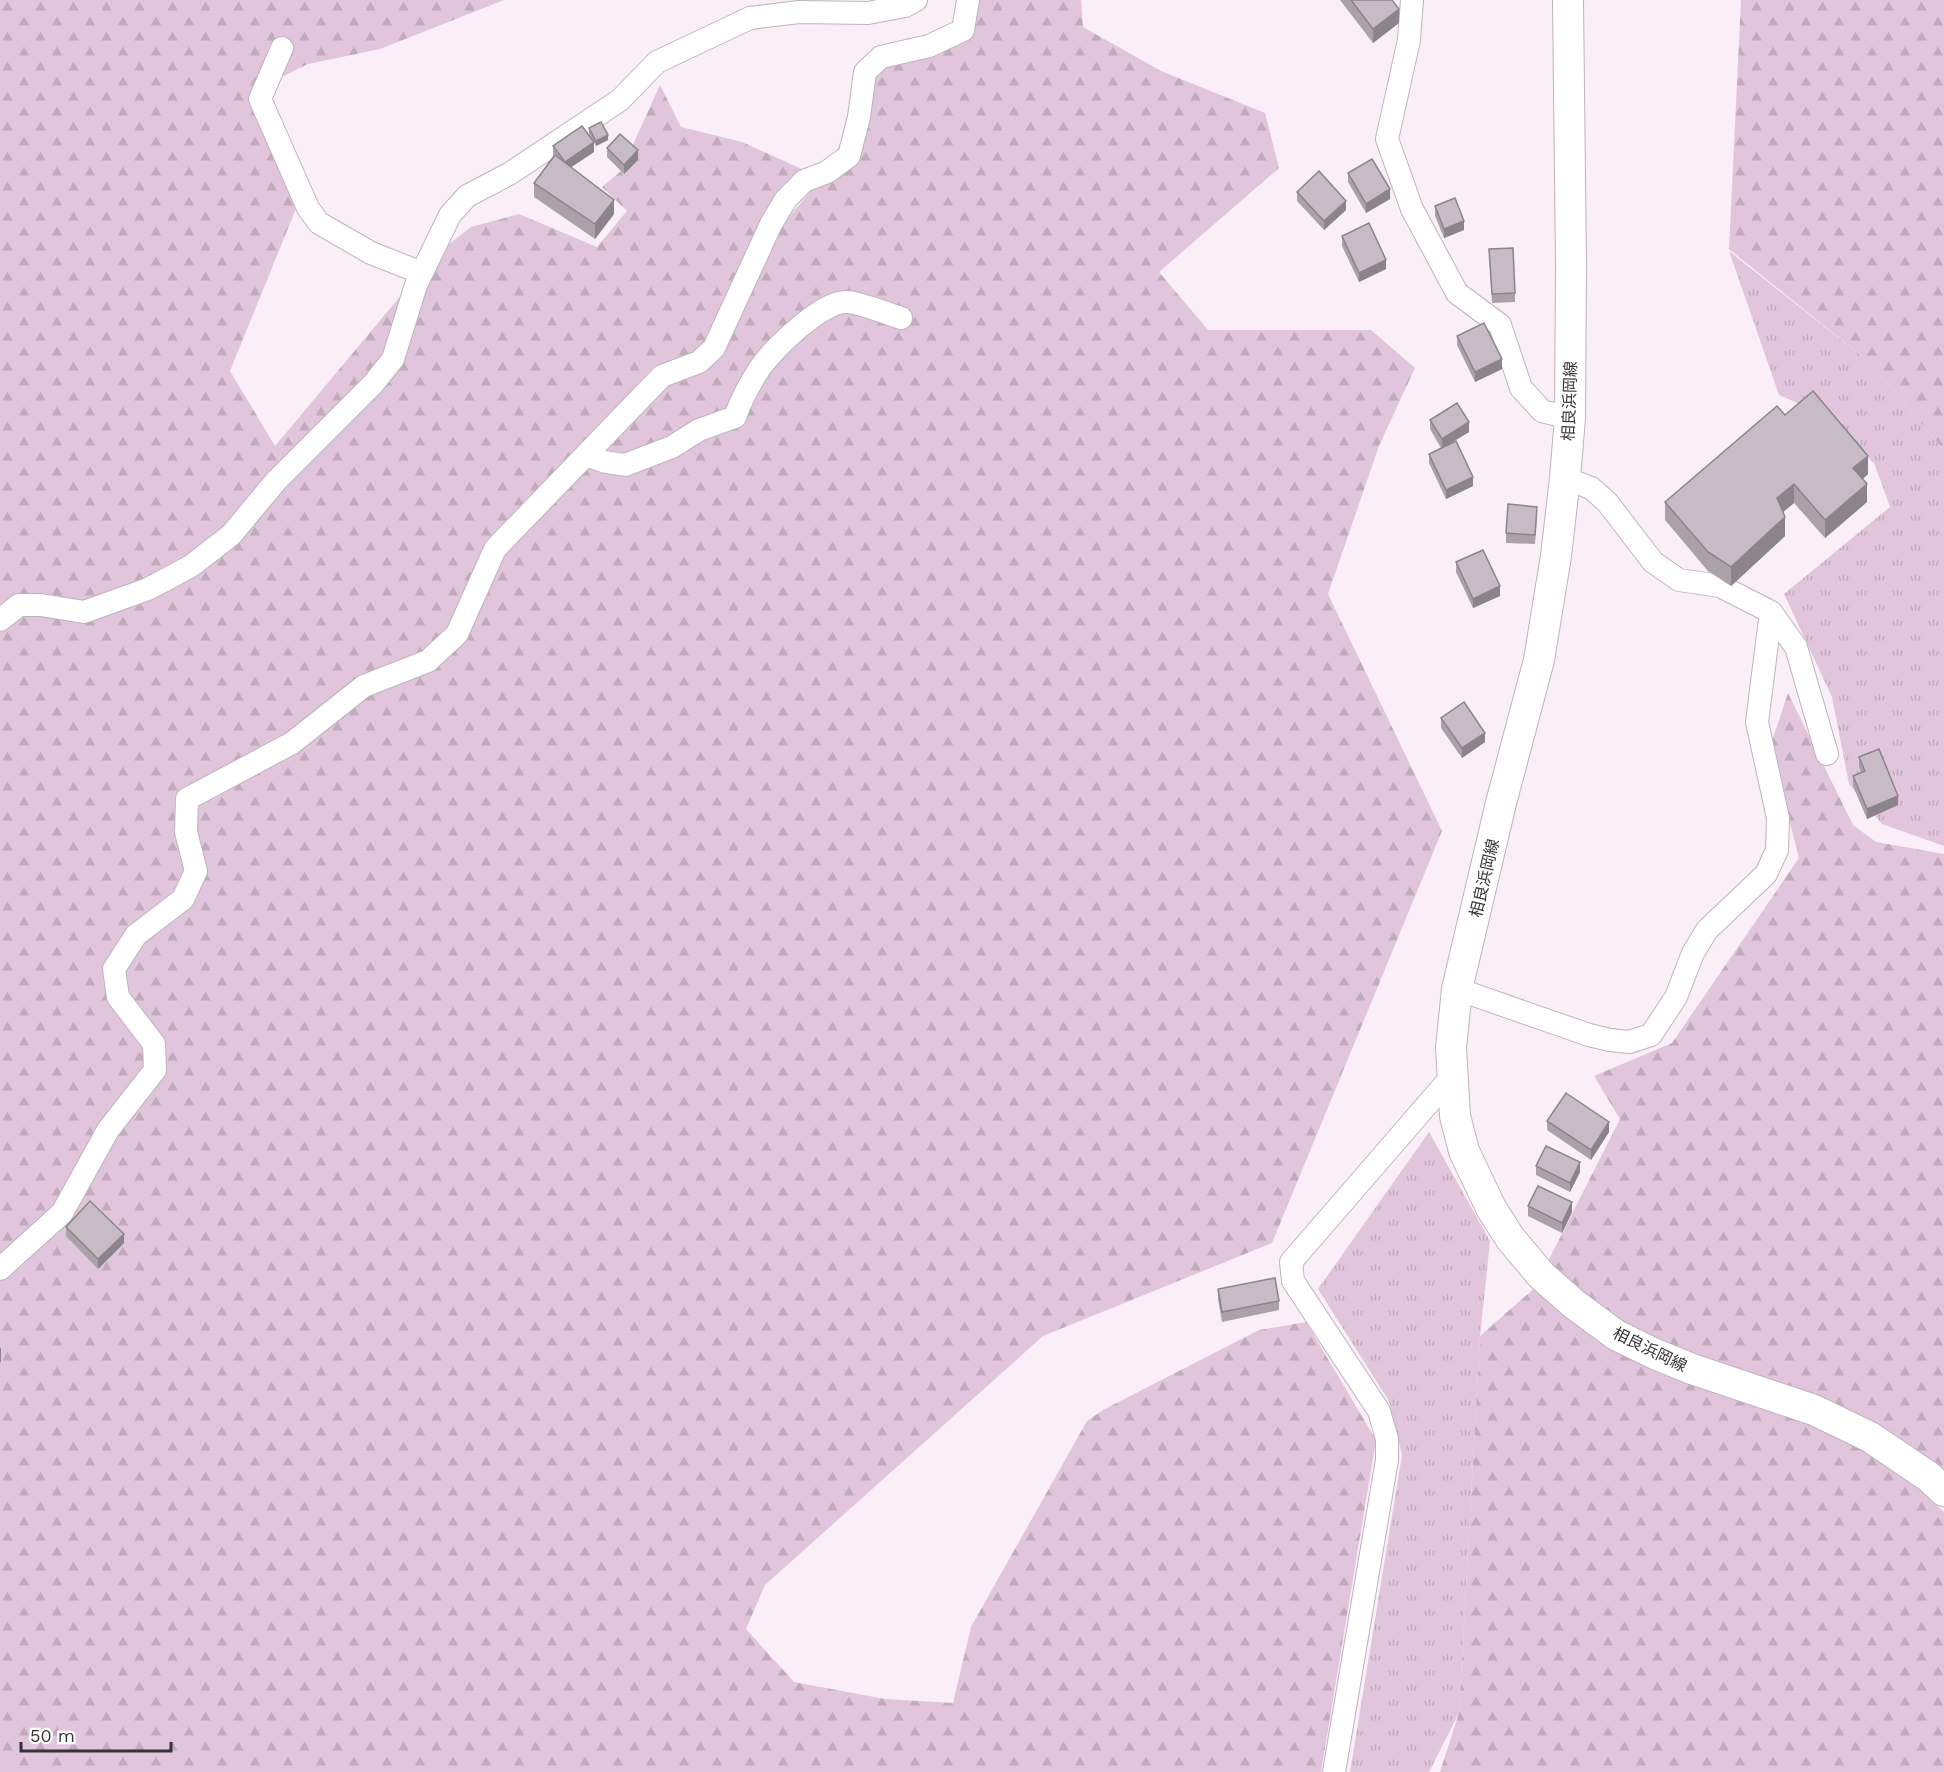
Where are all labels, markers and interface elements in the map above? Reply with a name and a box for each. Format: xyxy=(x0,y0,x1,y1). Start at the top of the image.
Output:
street label: 相良浜岡線 xyxy=(1559,361,1580,441)
street label: 相良浜岡線 xyxy=(1466,837,1503,919)
street label: 相良浜岡線 xyxy=(1610,1323,1690,1376)
scale bar xyxy=(21,1715,171,1753)
text: 50 m xyxy=(30,1725,75,1746)

